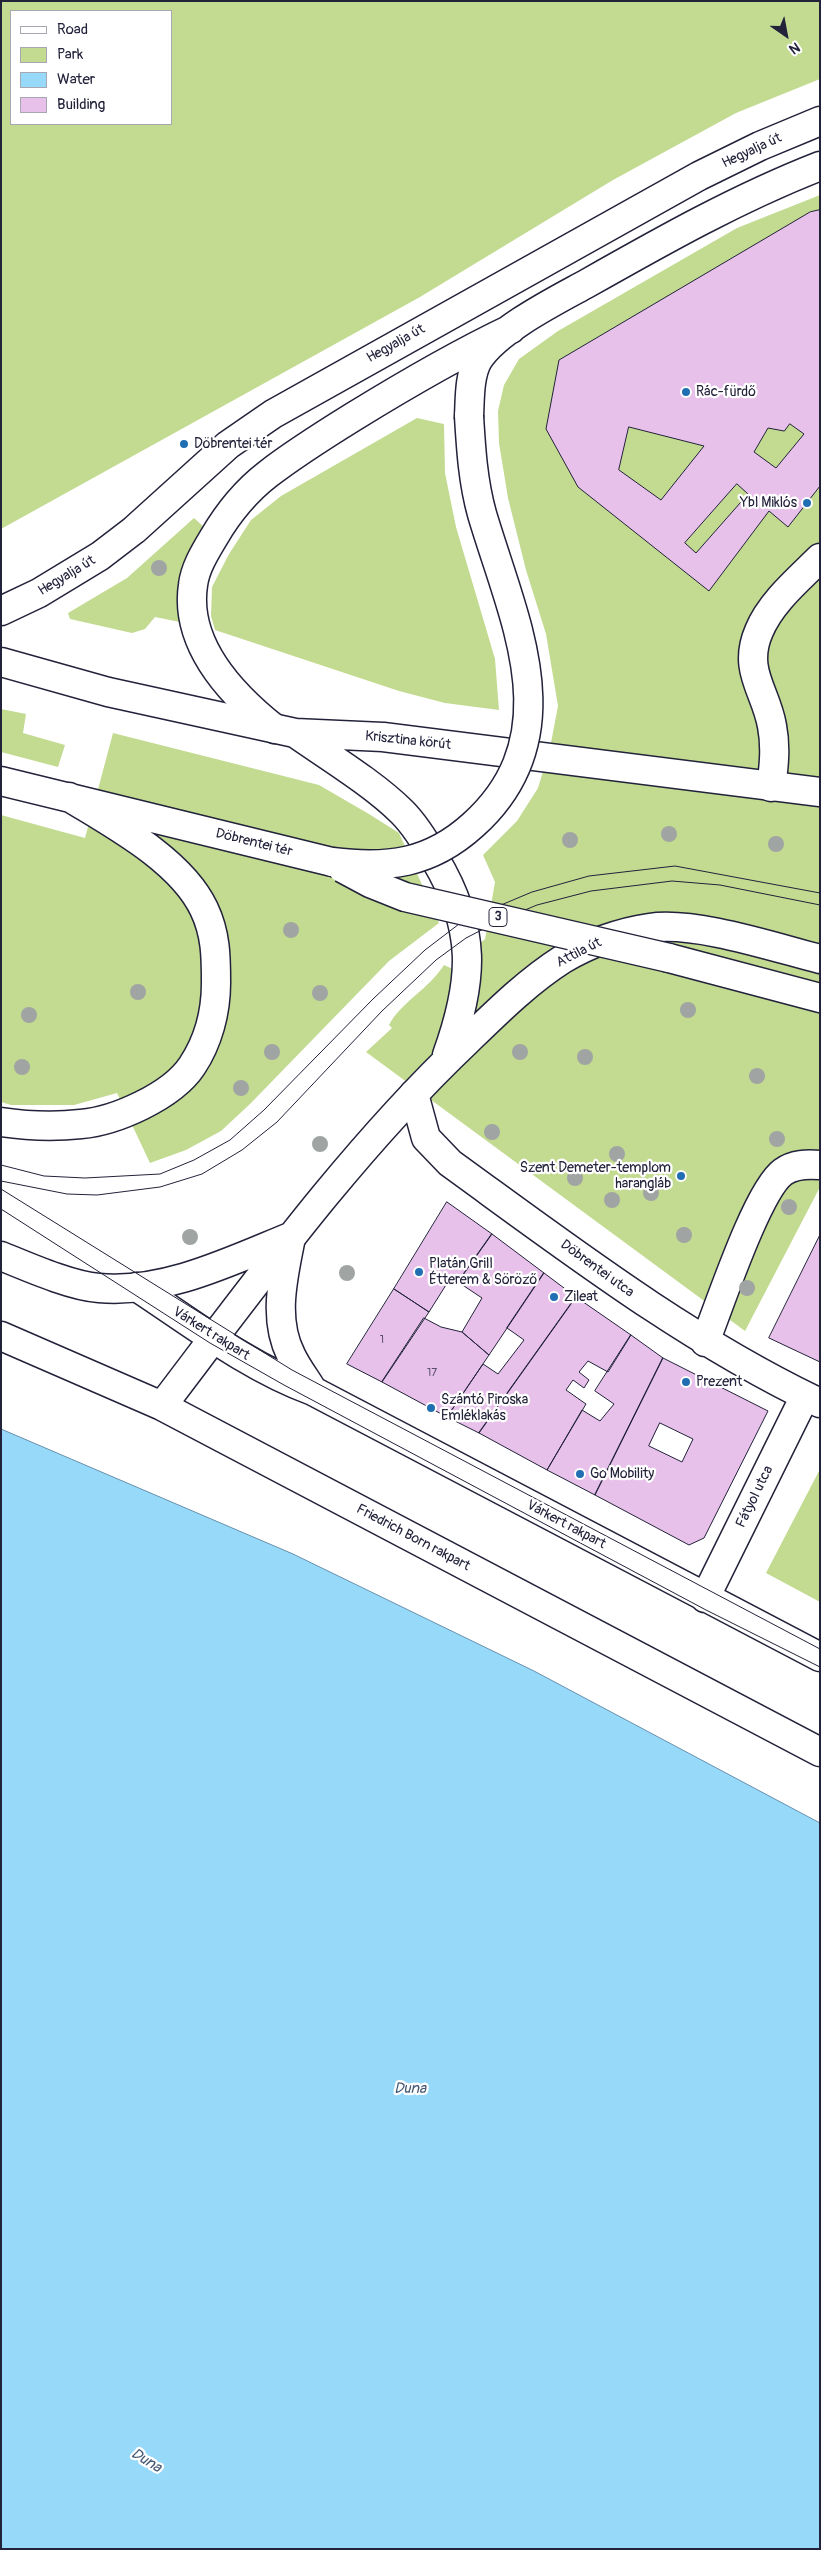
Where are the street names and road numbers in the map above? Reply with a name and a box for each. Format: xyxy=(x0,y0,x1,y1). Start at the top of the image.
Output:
street label: Hegyalja út xyxy=(720,130,784,172)
street label: Hegyalja út xyxy=(364,321,428,367)
street label: Hegyalja út xyxy=(35,552,99,600)
street label: Krisztina körút xyxy=(364,728,452,754)
street label: Döbrentei tér xyxy=(214,825,294,861)
road number: 3 xyxy=(489,908,507,926)
street label: Attila út xyxy=(554,934,604,972)
street label: Döbrentei utca xyxy=(557,1237,637,1301)
street label: Várkert rakpart xyxy=(169,1304,253,1364)
street label: Fátyol utca xyxy=(733,1463,777,1531)
street label: Várkert rakpart xyxy=(523,1497,609,1553)
street label: Friedrich Born rakpart xyxy=(353,1501,473,1575)

